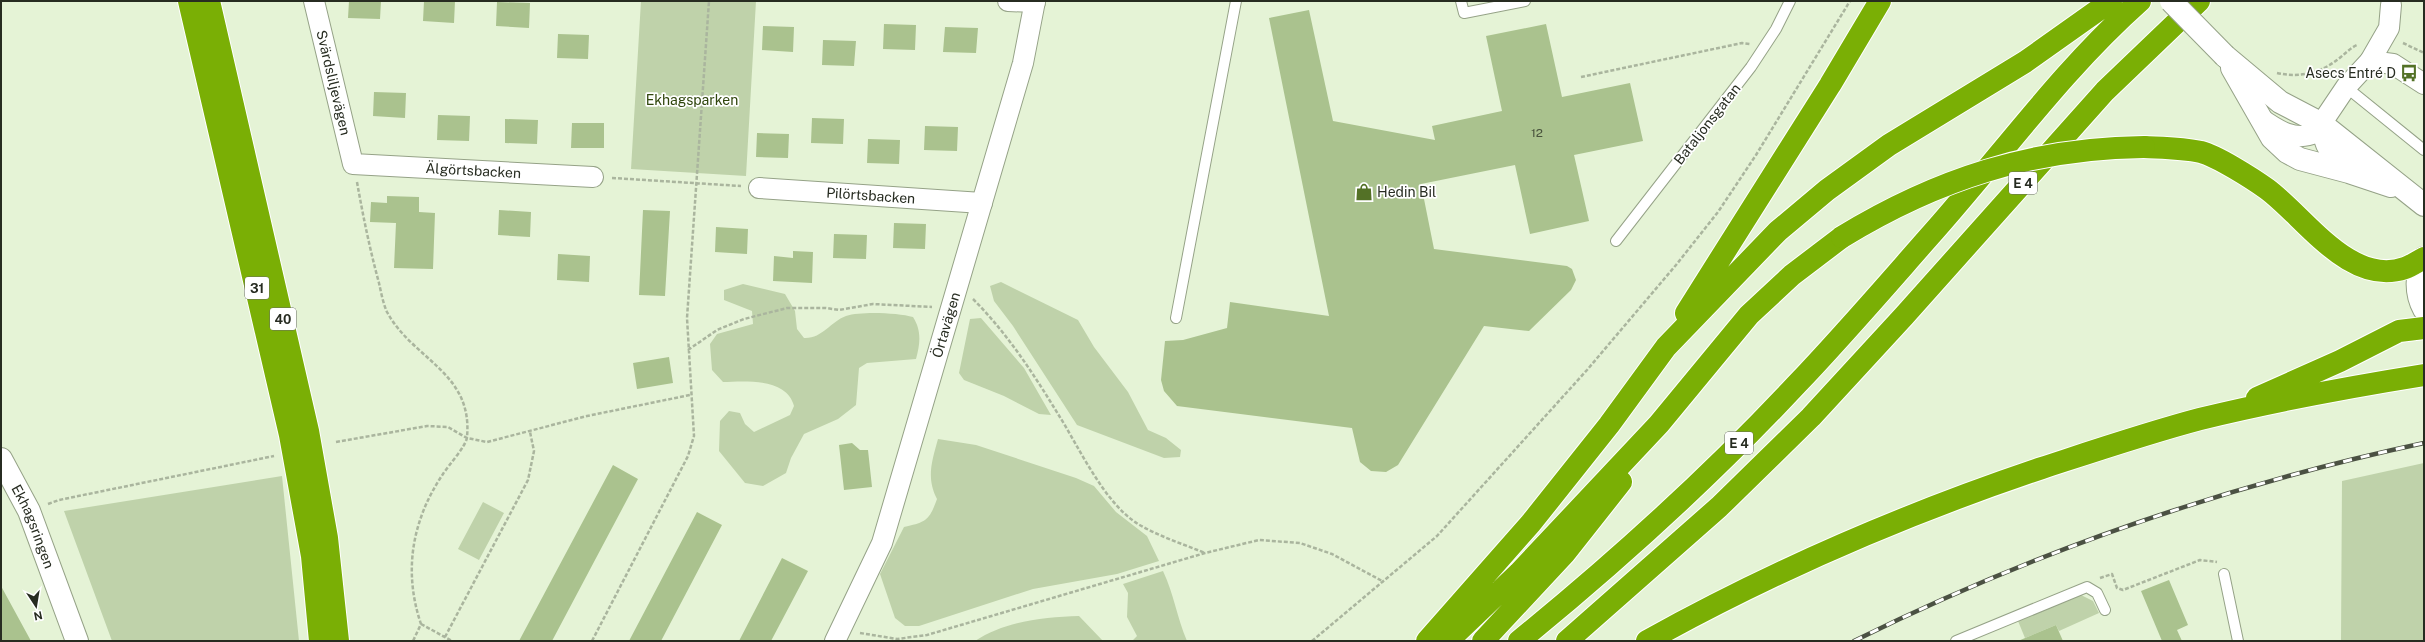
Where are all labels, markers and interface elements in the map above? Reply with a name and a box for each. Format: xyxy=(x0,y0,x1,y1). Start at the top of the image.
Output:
street label: Svärdsliljevägen xyxy=(313,29,354,137)
bus stop icon: Asecs Entré D xyxy=(2399,63,2419,83)
place label: Asecs Entré D xyxy=(2305,65,2396,81)
street label: Bataljonsgatan xyxy=(1671,80,1743,168)
park label: Ekhagsparken xyxy=(646,92,738,108)
house number: 12 xyxy=(1531,126,1543,140)
street label: Älgörtsbacken xyxy=(425,158,521,181)
road number: E 4 xyxy=(2009,172,2037,194)
shop icon: Hedin Bil xyxy=(1354,182,1374,202)
place label: Hedin Bil xyxy=(1377,184,1436,200)
street label: Pilörtsbacken xyxy=(826,185,916,206)
road number: 31 xyxy=(245,277,269,299)
street label: Örtavägen xyxy=(927,290,963,360)
road number: 40 xyxy=(270,308,296,330)
road number: E 4 xyxy=(1725,432,1753,454)
street label: Ekhagsringen xyxy=(8,482,58,571)
north arrow xyxy=(16,586,56,626)
text: N xyxy=(33,609,44,623)

